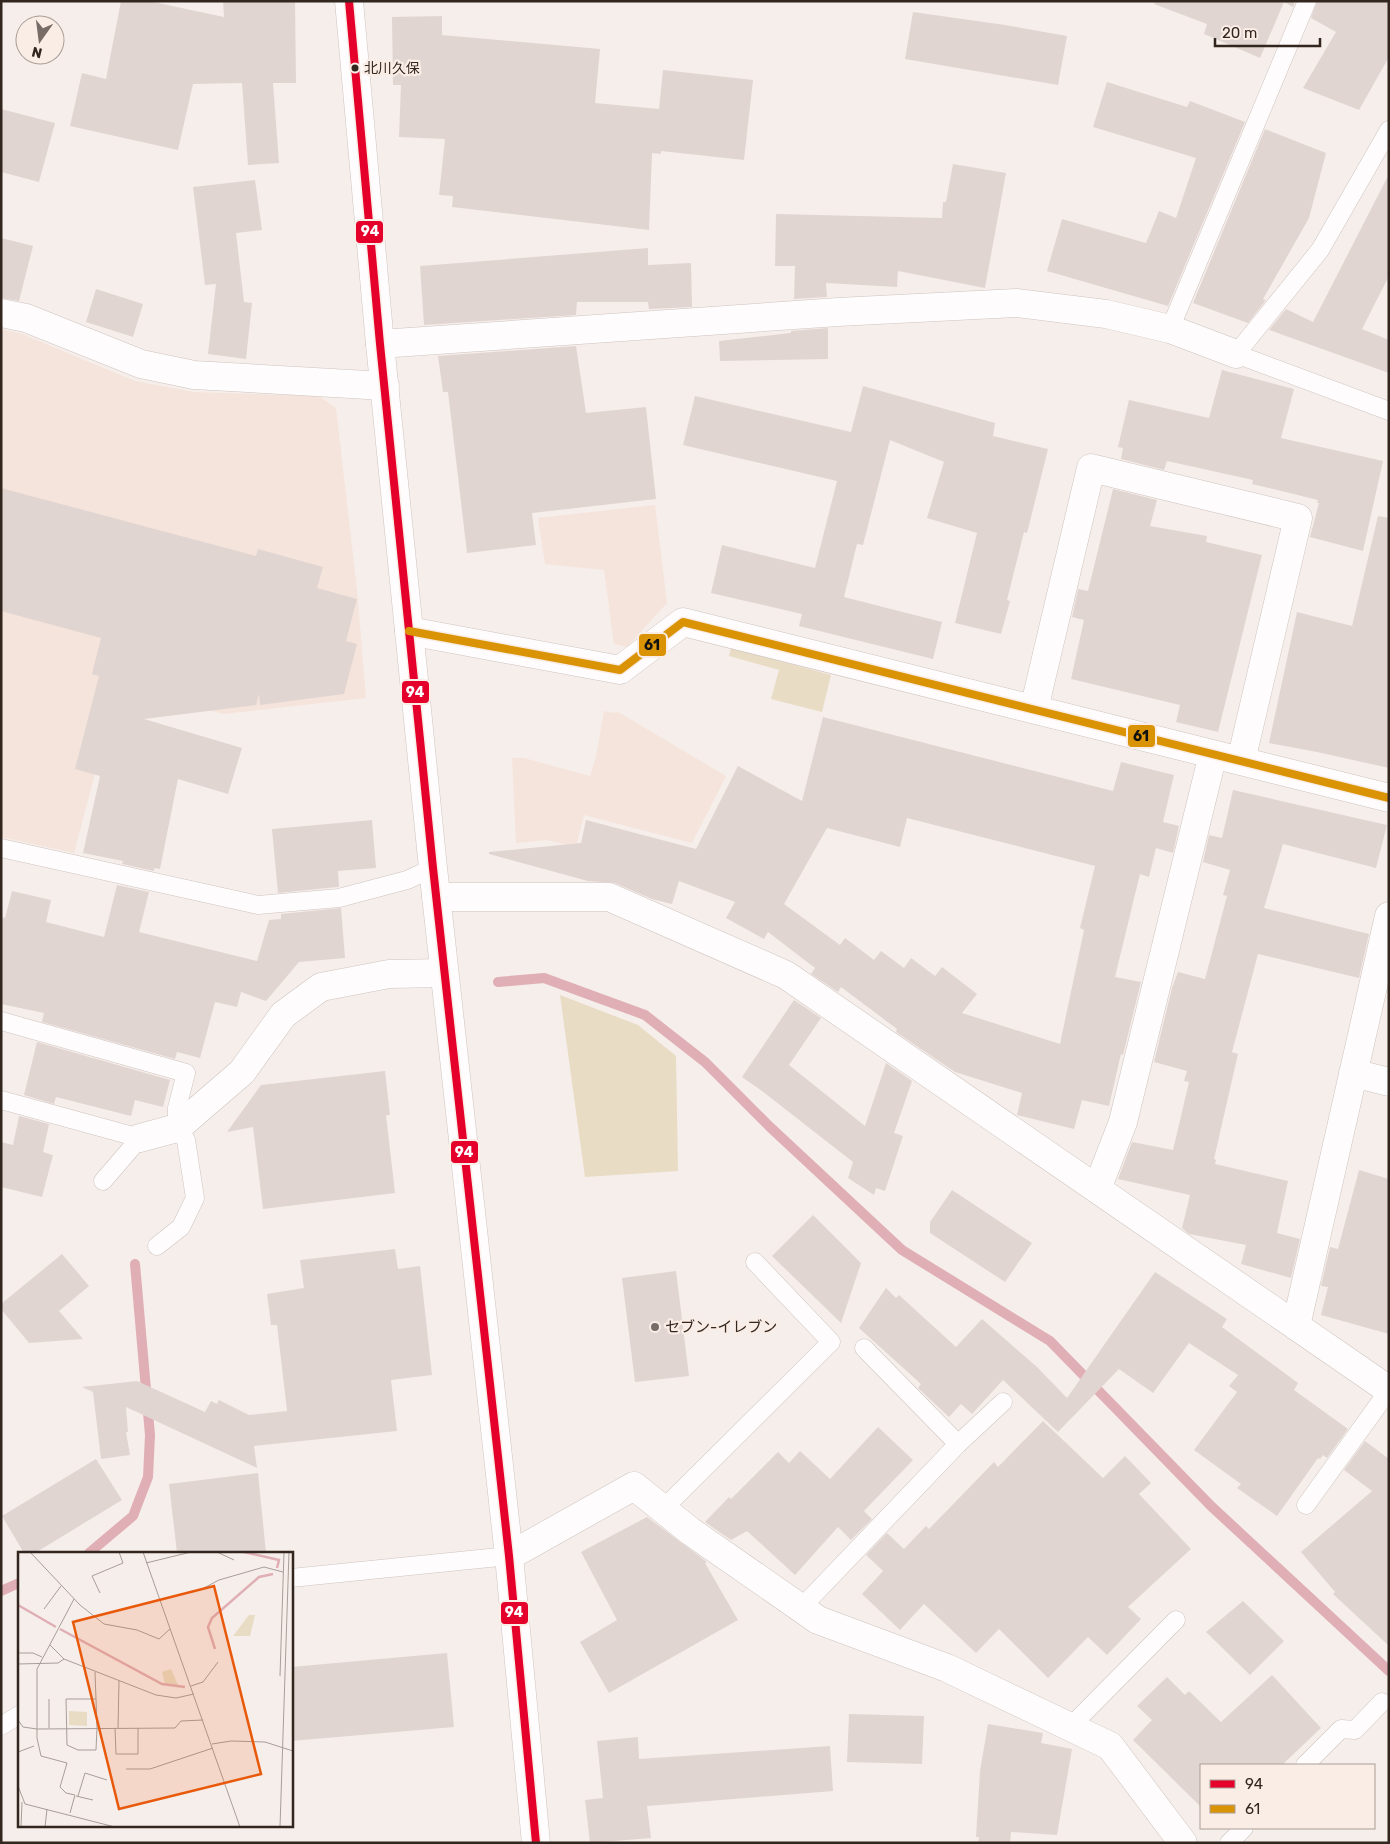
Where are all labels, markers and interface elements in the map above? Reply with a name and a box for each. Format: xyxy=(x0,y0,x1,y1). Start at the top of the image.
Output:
north arrow xyxy=(15,15,65,65)
scale bar xyxy=(1215,15,1320,47)
text: 20 m xyxy=(1222,24,1257,42)
text: N xyxy=(30,43,44,62)
place label: 北川久保 xyxy=(364,60,420,77)
marker: 北川久保 xyxy=(350,63,360,73)
line badge: 94 xyxy=(355,220,384,244)
text: 94 xyxy=(361,223,380,240)
line badge: 61 xyxy=(638,633,667,657)
text: 61 xyxy=(644,637,660,654)
line badge: 94 xyxy=(401,680,430,704)
text: 94 xyxy=(406,684,425,701)
line badge: 61 xyxy=(1127,724,1156,748)
text: 61 xyxy=(1133,728,1149,745)
line badge: 94 xyxy=(450,1140,479,1164)
text: 94 xyxy=(455,1144,474,1161)
place label: セブン-イレブン xyxy=(665,1318,777,1336)
marker: セブン-イレブン xyxy=(649,1321,661,1333)
inset map xyxy=(18,1552,292,1826)
line badge: 94 xyxy=(500,1601,529,1625)
text: 94 xyxy=(505,1604,524,1621)
legend xyxy=(1200,1764,1375,1829)
text: 94 xyxy=(1245,1775,1263,1793)
text: 61 xyxy=(1245,1800,1260,1818)

